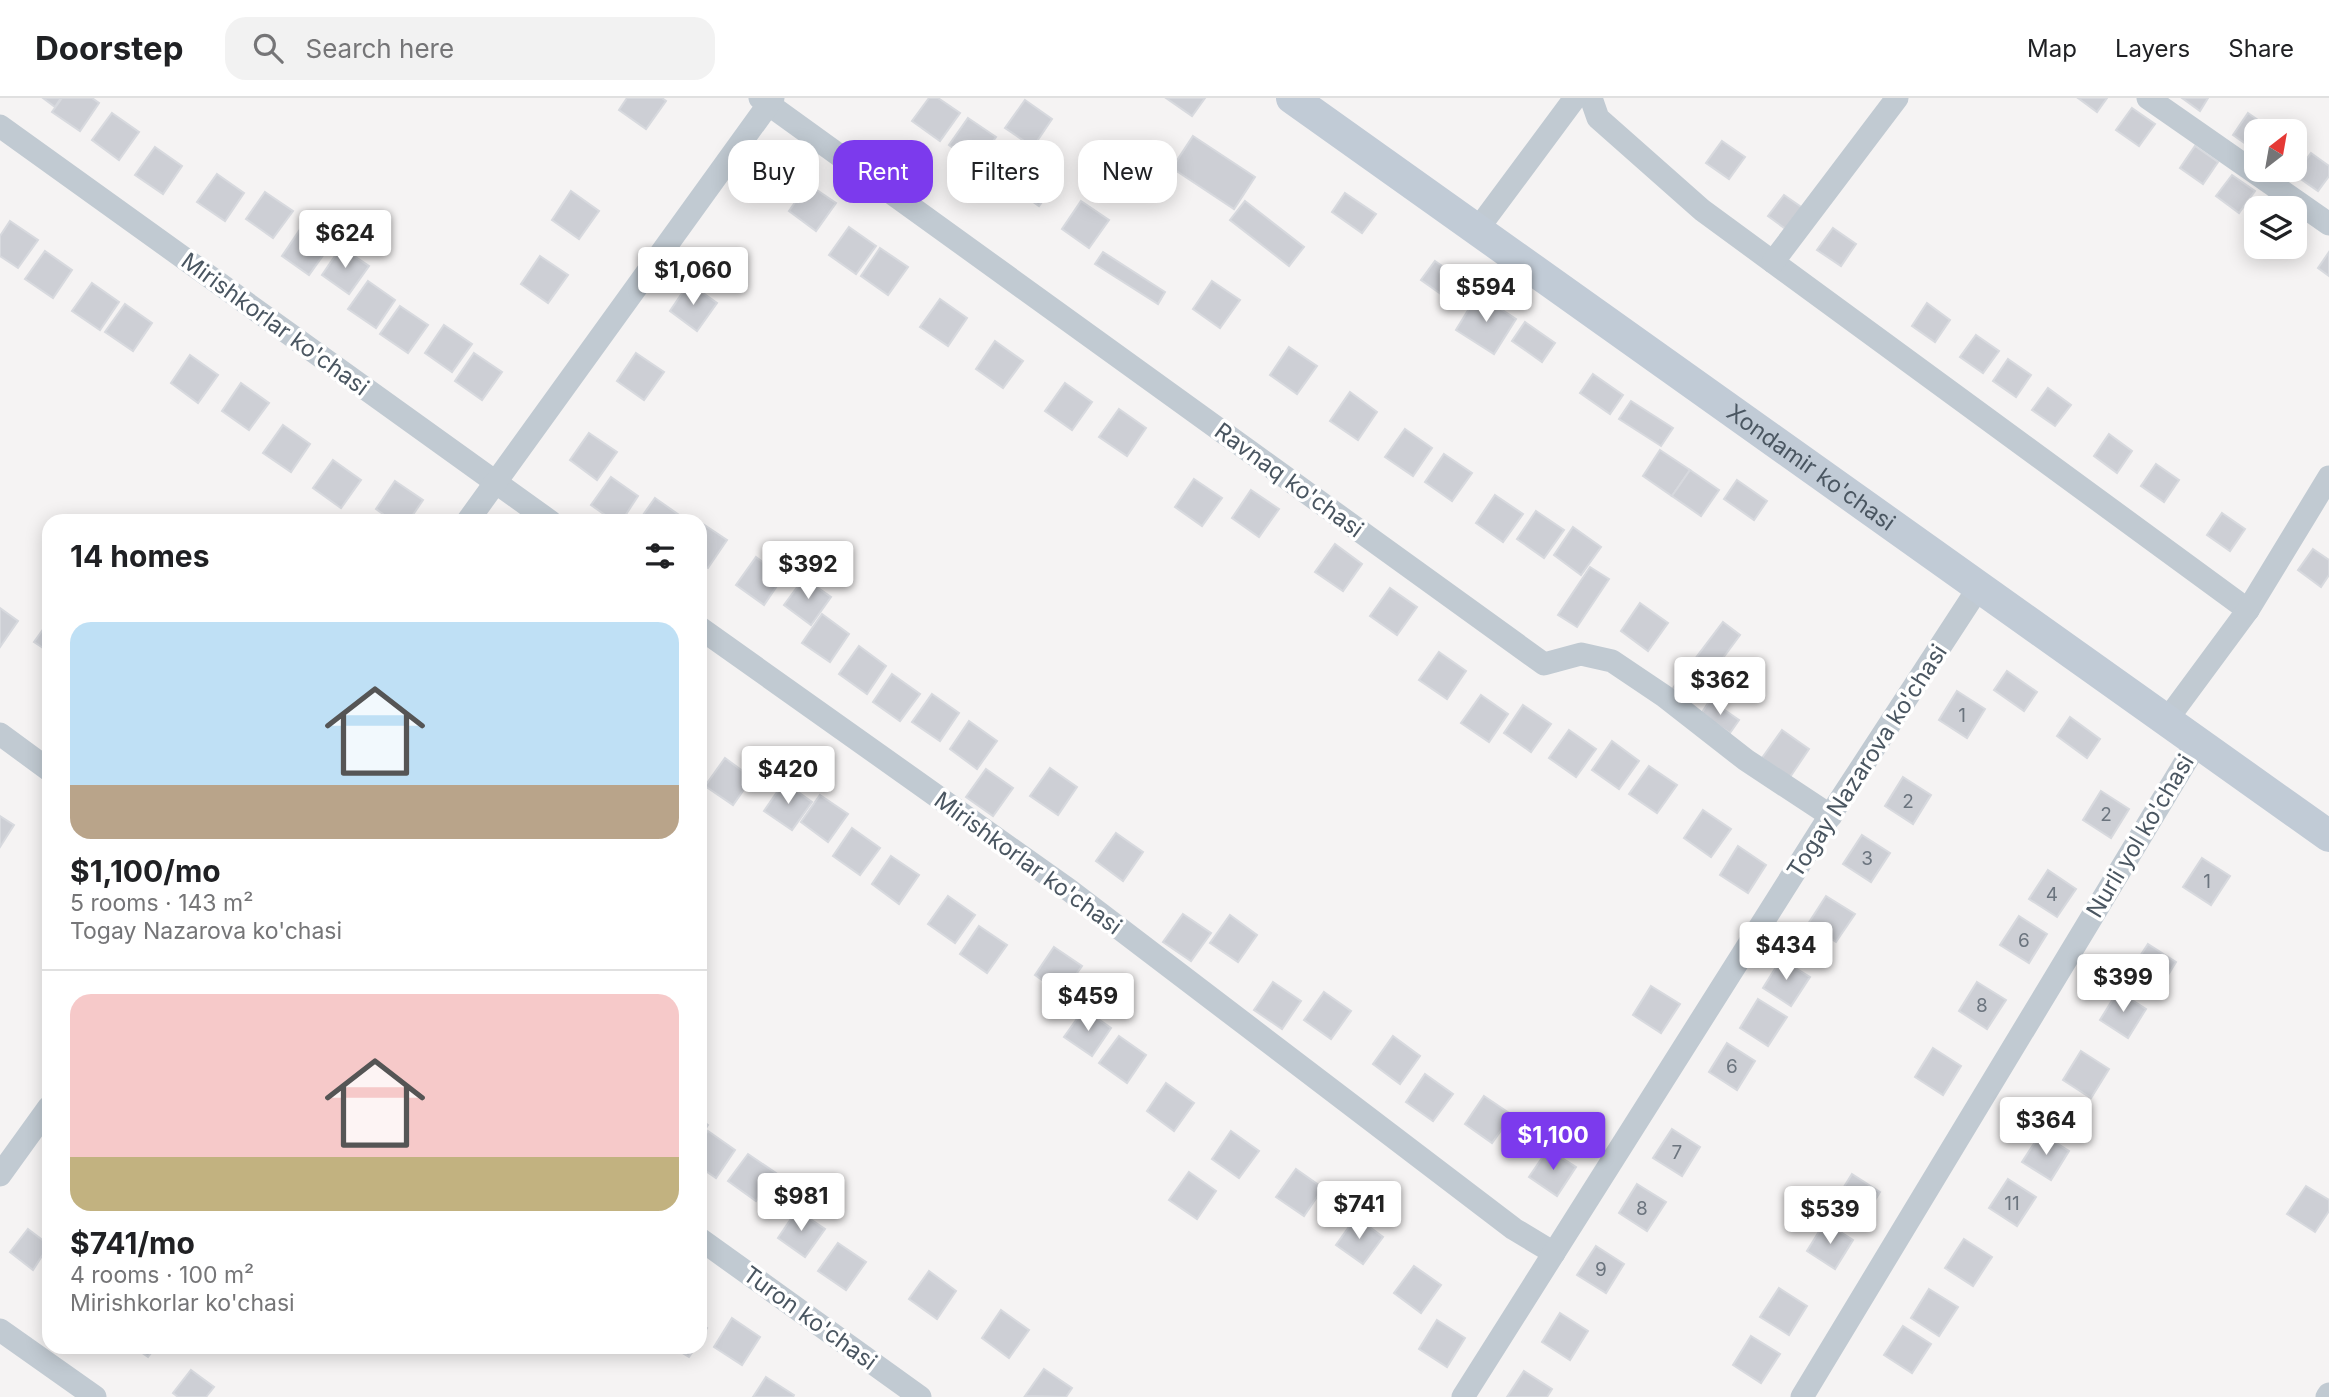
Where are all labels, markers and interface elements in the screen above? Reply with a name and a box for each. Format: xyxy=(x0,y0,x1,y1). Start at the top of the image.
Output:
search box xyxy=(225,17,715,80)
text: Doorstep xyxy=(35,28,183,68)
icon: search xyxy=(249,29,287,67)
text: Search here xyxy=(305,33,454,64)
text: Map xyxy=(2027,34,2077,63)
text: Layers xyxy=(2115,34,2190,63)
text: Share xyxy=(2228,34,2294,63)
north arrow xyxy=(2244,119,2306,182)
map controls xyxy=(2244,119,2307,259)
chip: Buy xyxy=(728,140,819,203)
chip: Rent xyxy=(833,140,933,203)
chip: Filters xyxy=(947,140,1064,203)
chip: New xyxy=(1078,140,1177,203)
button: layers xyxy=(2244,196,2307,259)
pin: $624 xyxy=(304,211,386,270)
text: $624 xyxy=(315,219,375,247)
street label: Mirishkorlar ko'chasi xyxy=(176,247,374,401)
pin: $1,060 xyxy=(636,248,750,307)
text: $1,060 xyxy=(654,256,732,284)
pin: $594 xyxy=(1445,264,1527,324)
text: $594 xyxy=(1456,273,1516,301)
street label: Xondamir ko'chasi xyxy=(1721,398,1901,537)
street label: Ravnaq ko'chasi xyxy=(1209,417,1369,543)
icon: filters xyxy=(641,537,679,575)
text: 14 homes xyxy=(70,538,209,574)
pin: $392 xyxy=(767,542,849,601)
text: $392 xyxy=(778,550,838,578)
street label: Togay Nazarova ko'chasi xyxy=(1781,639,1953,883)
pin: $362 xyxy=(1679,658,1761,717)
text: $362 xyxy=(1690,666,1750,694)
icon: home xyxy=(312,668,438,794)
house number: 1 xyxy=(1958,704,1966,727)
pin: $420 xyxy=(747,746,829,806)
street label: Nurli yol ko'chasi xyxy=(2080,749,2200,923)
text: $420 xyxy=(758,755,818,783)
street label: Mirishkorlar ko'chasi xyxy=(929,786,1127,940)
house number: 2 xyxy=(1902,790,1914,813)
house number: 2 xyxy=(2100,803,2112,826)
house number: 3 xyxy=(1861,847,1873,870)
text: $1,100/mo xyxy=(70,853,221,889)
house number: 1 xyxy=(2203,870,2211,893)
house number: 4 xyxy=(2046,883,2058,906)
text: 5 rooms · 143 m² xyxy=(70,889,253,917)
text: Togay Nazarova ko'chasi xyxy=(70,917,342,945)
pin: $434 xyxy=(1745,922,1827,982)
house number: 6 xyxy=(2018,929,2030,952)
text: $434 xyxy=(1755,931,1817,959)
pin: $399 xyxy=(2082,954,2164,1014)
text: $399 xyxy=(2093,963,2153,991)
pin: $459 xyxy=(1047,974,1129,1033)
text: $459 xyxy=(1058,982,1118,1010)
house number: 8 xyxy=(1976,994,1988,1017)
icon: home xyxy=(312,1040,438,1166)
house number: 6 xyxy=(1726,1055,1738,1078)
pin: $364 xyxy=(2005,1098,2087,1157)
text: $364 xyxy=(2016,1106,2076,1134)
pin: $1,100 xyxy=(1496,1112,1610,1172)
text: $1,100 xyxy=(1517,1121,1589,1149)
house number: 7 xyxy=(1672,1141,1682,1164)
pin: $981 xyxy=(760,1174,842,1233)
text: $981 xyxy=(774,1182,828,1210)
pin: $741 xyxy=(1318,1182,1400,1241)
pin: $539 xyxy=(1789,1186,1871,1246)
text: $741 xyxy=(1333,1190,1385,1218)
house number: 11 xyxy=(2004,1192,2020,1215)
text: $539 xyxy=(1800,1195,1860,1223)
house number: 8 xyxy=(1636,1197,1648,1220)
text: $741/mo xyxy=(70,1225,195,1261)
house number: 9 xyxy=(1595,1258,1607,1281)
street label: Turon ko'chasi xyxy=(738,1260,882,1376)
text: 4 rooms · 100 m² xyxy=(70,1261,254,1289)
text: Mirishkorlar ko'chasi xyxy=(70,1289,295,1317)

